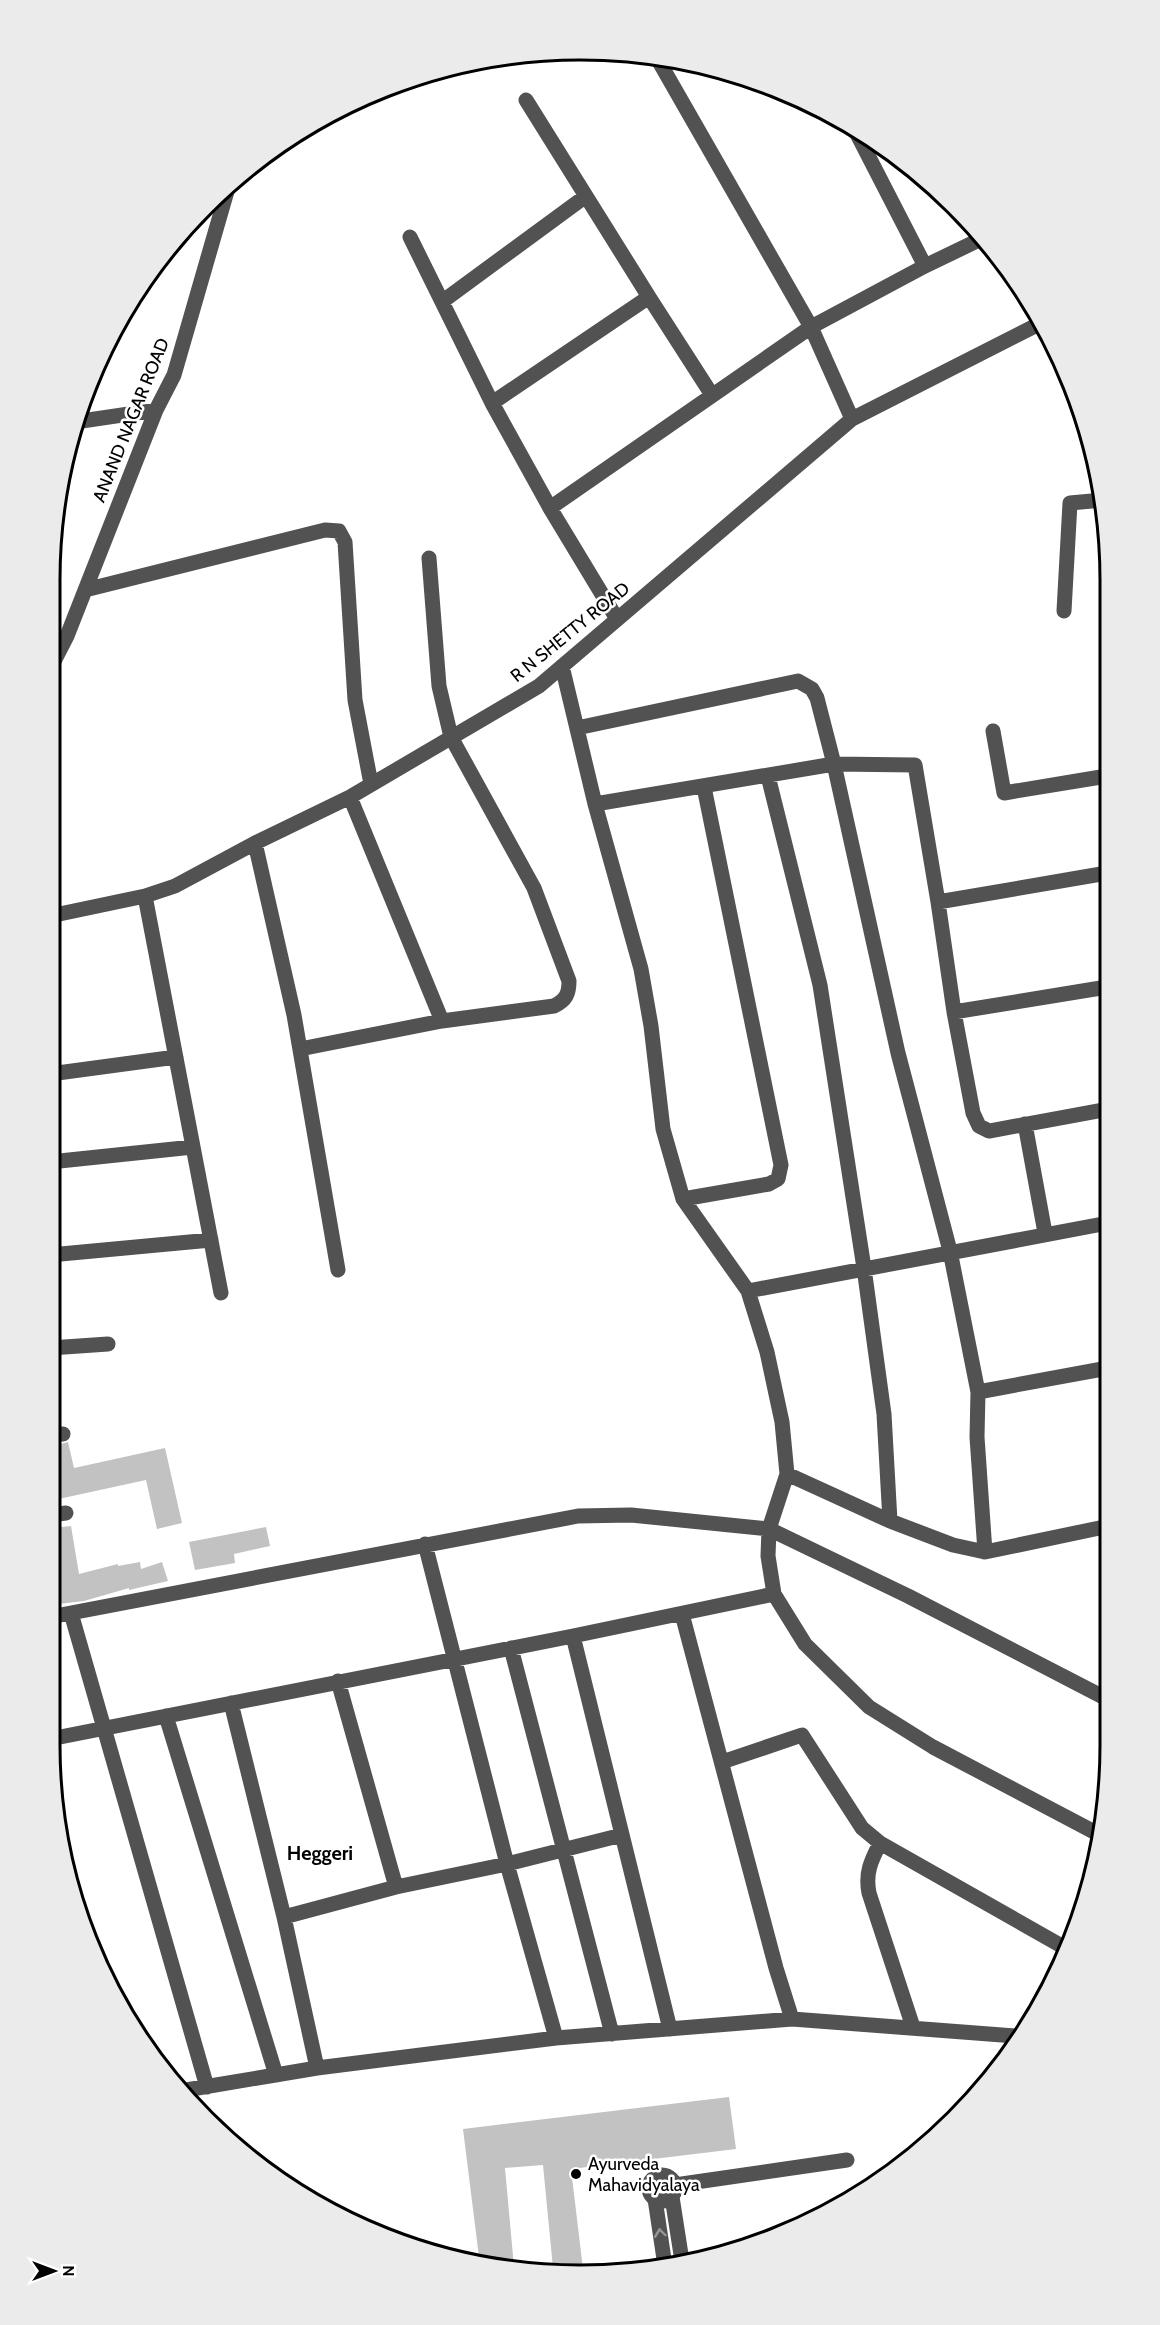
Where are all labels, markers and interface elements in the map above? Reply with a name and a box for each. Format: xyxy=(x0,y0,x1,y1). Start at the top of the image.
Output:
street label: ANAND NAGAR ROAD xyxy=(88,335,174,505)
street label: R N SHETTY ROAD xyxy=(506,577,634,687)
district label: Heggeri xyxy=(287,1841,353,1865)
place label: Ayurveda Mahavidyalaya xyxy=(588,2153,700,2196)
marker: Ayurveda Mahavidyalaya xyxy=(569,2167,583,2181)
one-way arrow xyxy=(655,2228,667,2237)
north arrow xyxy=(24,2241,84,2301)
text: N xyxy=(59,2265,78,2277)

